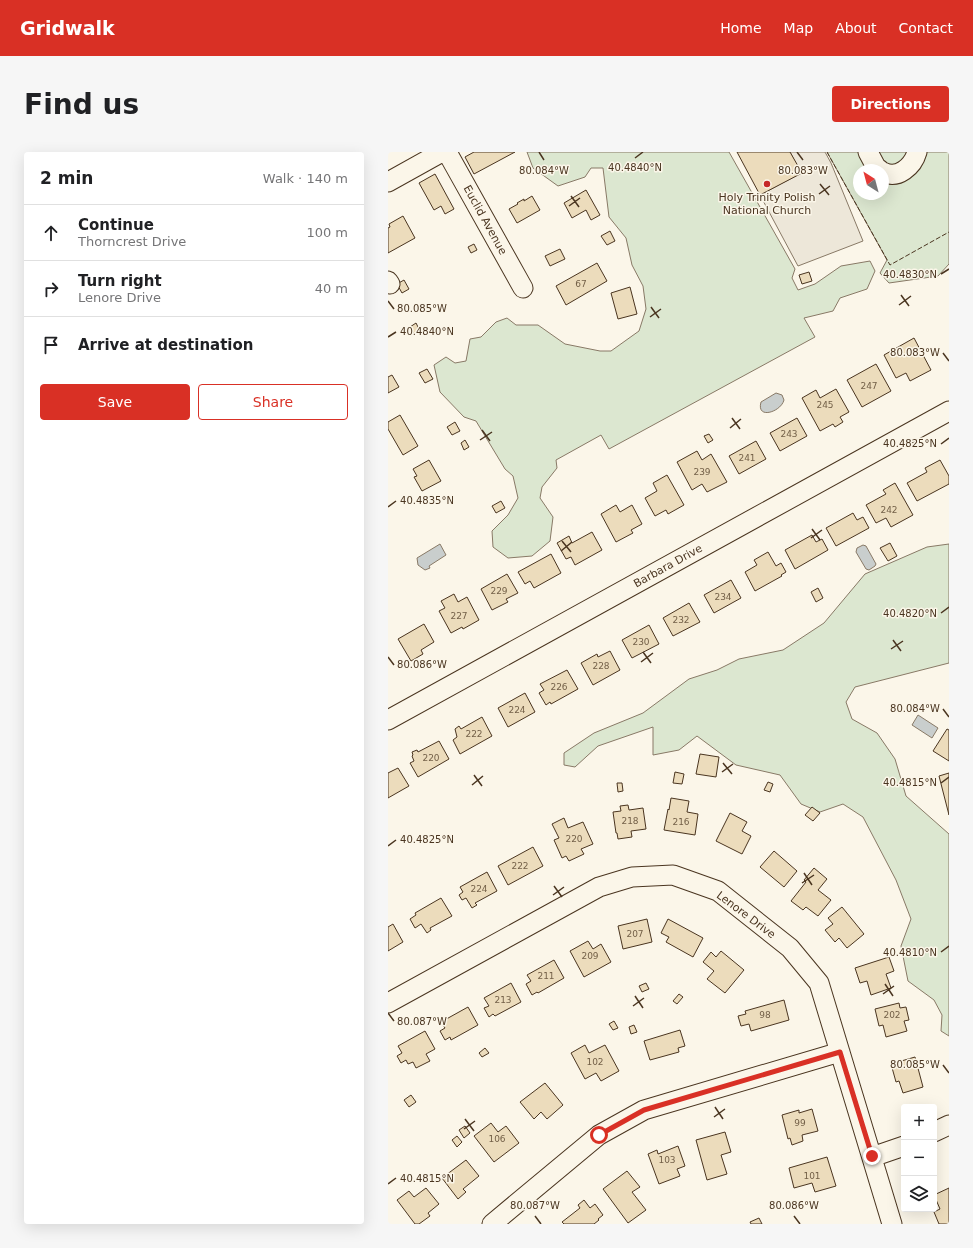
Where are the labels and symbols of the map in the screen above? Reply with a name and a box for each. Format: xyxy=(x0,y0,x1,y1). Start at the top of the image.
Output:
text: 40.4840°N xyxy=(608,162,662,173)
north arrow xyxy=(853,164,889,200)
text: 80.084°W xyxy=(519,165,569,176)
text: 80.083°W xyxy=(778,165,828,176)
marker: Holy Trinity Polish National Church xyxy=(762,179,772,189)
street label: Euclid Avenue xyxy=(461,183,510,257)
place label: Holy Trinity Polish National Church xyxy=(719,191,815,217)
text: 40.4830°N xyxy=(883,269,937,280)
house number: 67 xyxy=(575,279,587,289)
text: 80.085°W xyxy=(397,303,447,314)
text: 40.4840°N xyxy=(400,326,454,337)
text: 80.083°W xyxy=(890,347,940,358)
house number: 247 xyxy=(860,381,878,391)
house number: 245 xyxy=(816,400,834,410)
house number: 243 xyxy=(780,429,798,439)
text: 40.4825°N xyxy=(883,438,937,449)
house number: 241 xyxy=(738,453,756,463)
house number: 239 xyxy=(693,467,711,477)
text: 40.4835°N xyxy=(400,495,454,506)
house number: 242 xyxy=(880,505,898,515)
street label: Barbara Drive xyxy=(631,542,705,590)
house number: 229 xyxy=(490,586,508,596)
house number: 234 xyxy=(714,592,732,602)
text: 40.4820°N xyxy=(883,608,937,619)
house number: 227 xyxy=(450,611,468,621)
house number: 232 xyxy=(672,615,690,625)
house number: 230 xyxy=(632,637,650,647)
text: 80.086°W xyxy=(397,659,447,670)
house number: 228 xyxy=(592,661,610,671)
house number: 226 xyxy=(550,682,568,692)
text: 80.084°W xyxy=(890,703,940,714)
house number: 224 xyxy=(508,705,526,715)
house number: 222 xyxy=(465,729,483,739)
house number: 220 xyxy=(422,753,440,763)
text: 40.4815°N xyxy=(883,777,937,788)
house number: 218 xyxy=(621,816,639,826)
house number: 216 xyxy=(672,817,690,827)
text: 40.4825°N xyxy=(400,834,454,845)
house number: 220 xyxy=(565,834,583,844)
house number: 222 xyxy=(511,861,529,871)
house number: 224 xyxy=(470,884,488,894)
street label: Lenore Drive xyxy=(714,889,778,941)
house number: 207 xyxy=(626,929,644,939)
text: 40.4810°N xyxy=(883,947,937,958)
house number: 209 xyxy=(581,951,599,961)
house number: 211 xyxy=(537,971,555,981)
house number: 213 xyxy=(494,995,512,1005)
house number: 98 xyxy=(759,1010,771,1020)
house number: 202 xyxy=(883,1010,901,1020)
text: 80.087°W xyxy=(397,1016,447,1027)
house number: 102 xyxy=(586,1057,604,1067)
text: 80.085°W xyxy=(890,1059,940,1070)
house number: 99 xyxy=(794,1118,806,1128)
route start xyxy=(590,1126,608,1144)
house number: 106 xyxy=(488,1134,506,1144)
route end xyxy=(863,1147,881,1165)
house number: 103 xyxy=(658,1155,676,1165)
house number: 101 xyxy=(803,1171,821,1181)
text: 40.4815°N xyxy=(400,1173,454,1184)
text: 80.087°W xyxy=(510,1200,560,1211)
text: 80.086°W xyxy=(769,1200,819,1211)

